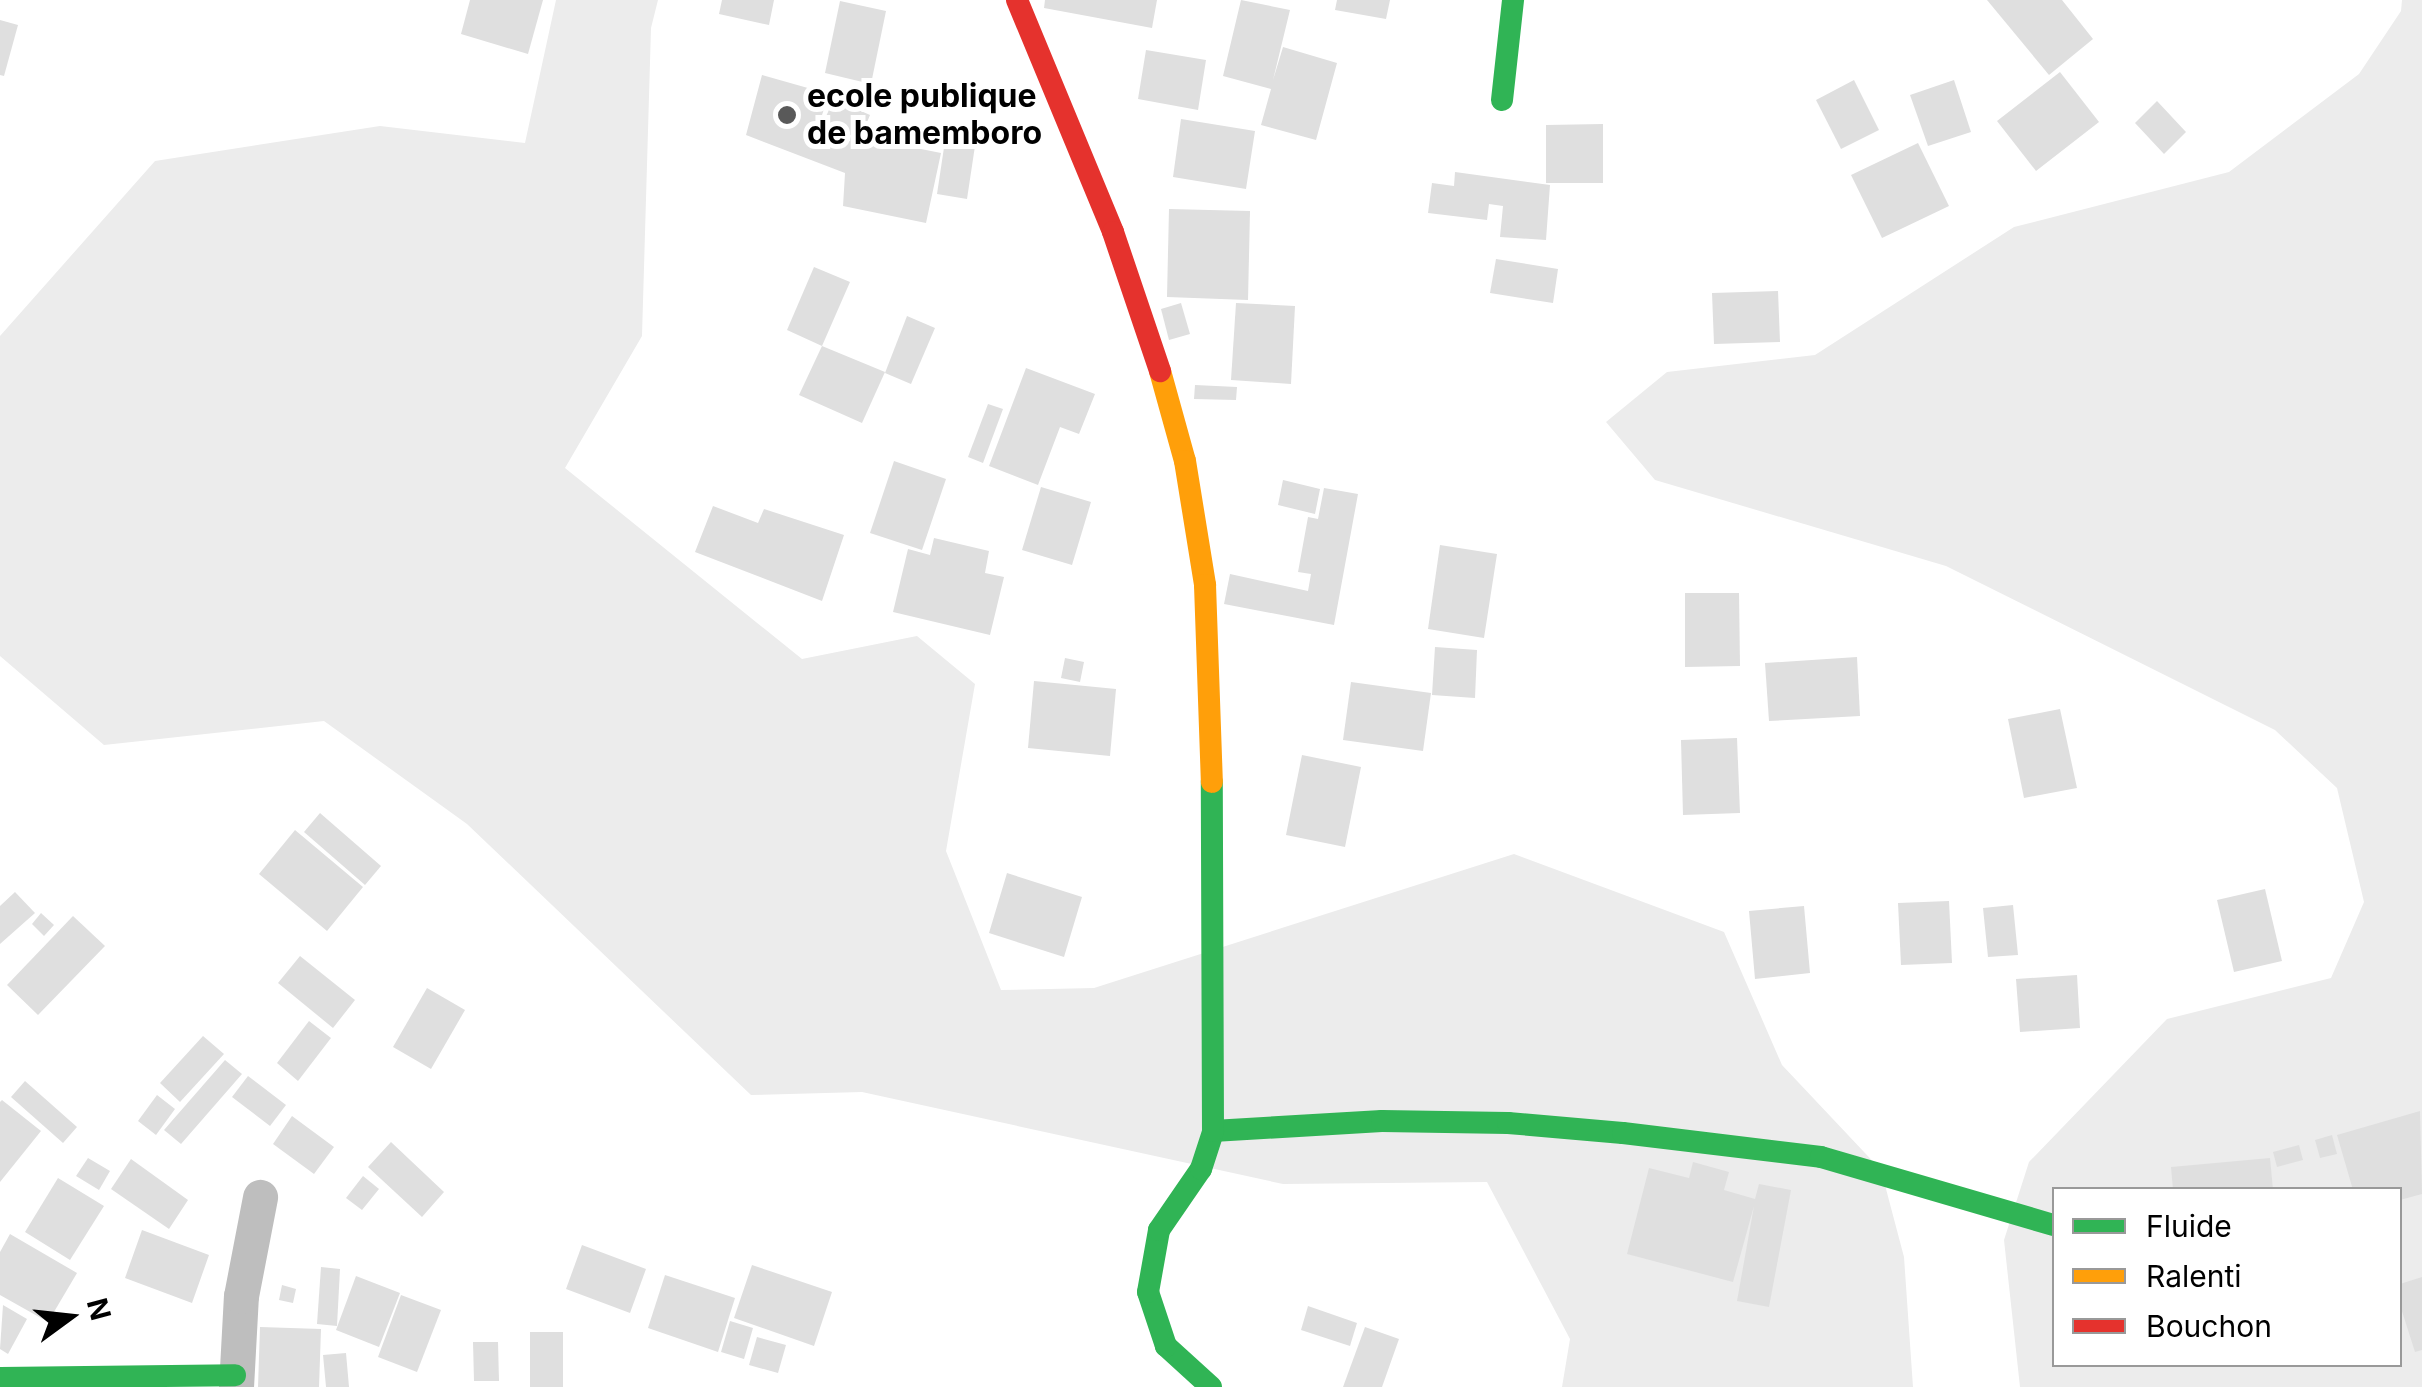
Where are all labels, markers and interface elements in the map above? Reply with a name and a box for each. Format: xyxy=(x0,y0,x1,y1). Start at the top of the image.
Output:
place label: ecole publique de bamemboro xyxy=(807,78,1042,153)
marker: ecole publique de bamemboro xyxy=(776,104,798,126)
legend xyxy=(2052,1187,2402,1367)
text: Fluide xyxy=(2146,1208,2232,1244)
text: Ralenti xyxy=(2146,1258,2242,1294)
north arrow xyxy=(20,1267,120,1367)
text: N xyxy=(80,1295,118,1324)
text: Bouchon xyxy=(2146,1308,2272,1344)

